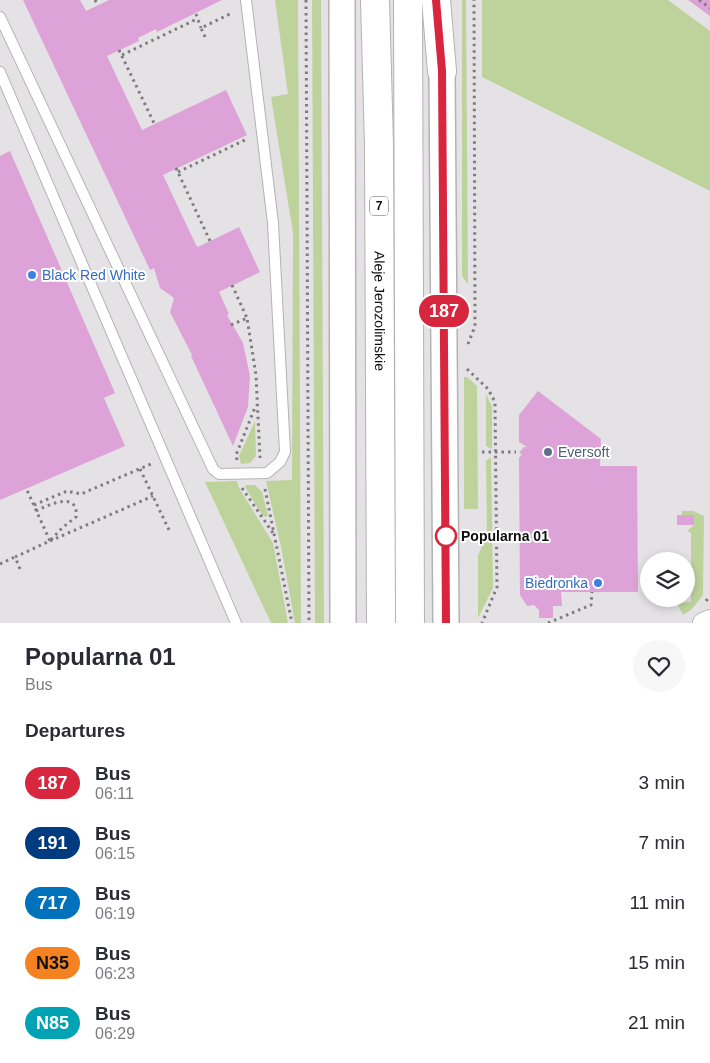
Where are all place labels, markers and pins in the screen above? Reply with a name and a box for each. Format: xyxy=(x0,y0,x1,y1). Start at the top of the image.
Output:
place label: Black Red White xyxy=(42,267,146,283)
marker: Black Red White xyxy=(26,269,38,281)
place label: Eversoft xyxy=(558,444,609,460)
marker: Eversoft xyxy=(542,446,554,458)
marker: Popularna 01 xyxy=(435,525,457,547)
place label: Popularna 01 xyxy=(461,528,549,544)
place label: Biedronka xyxy=(525,575,588,591)
marker: Biedronka xyxy=(592,577,604,589)

